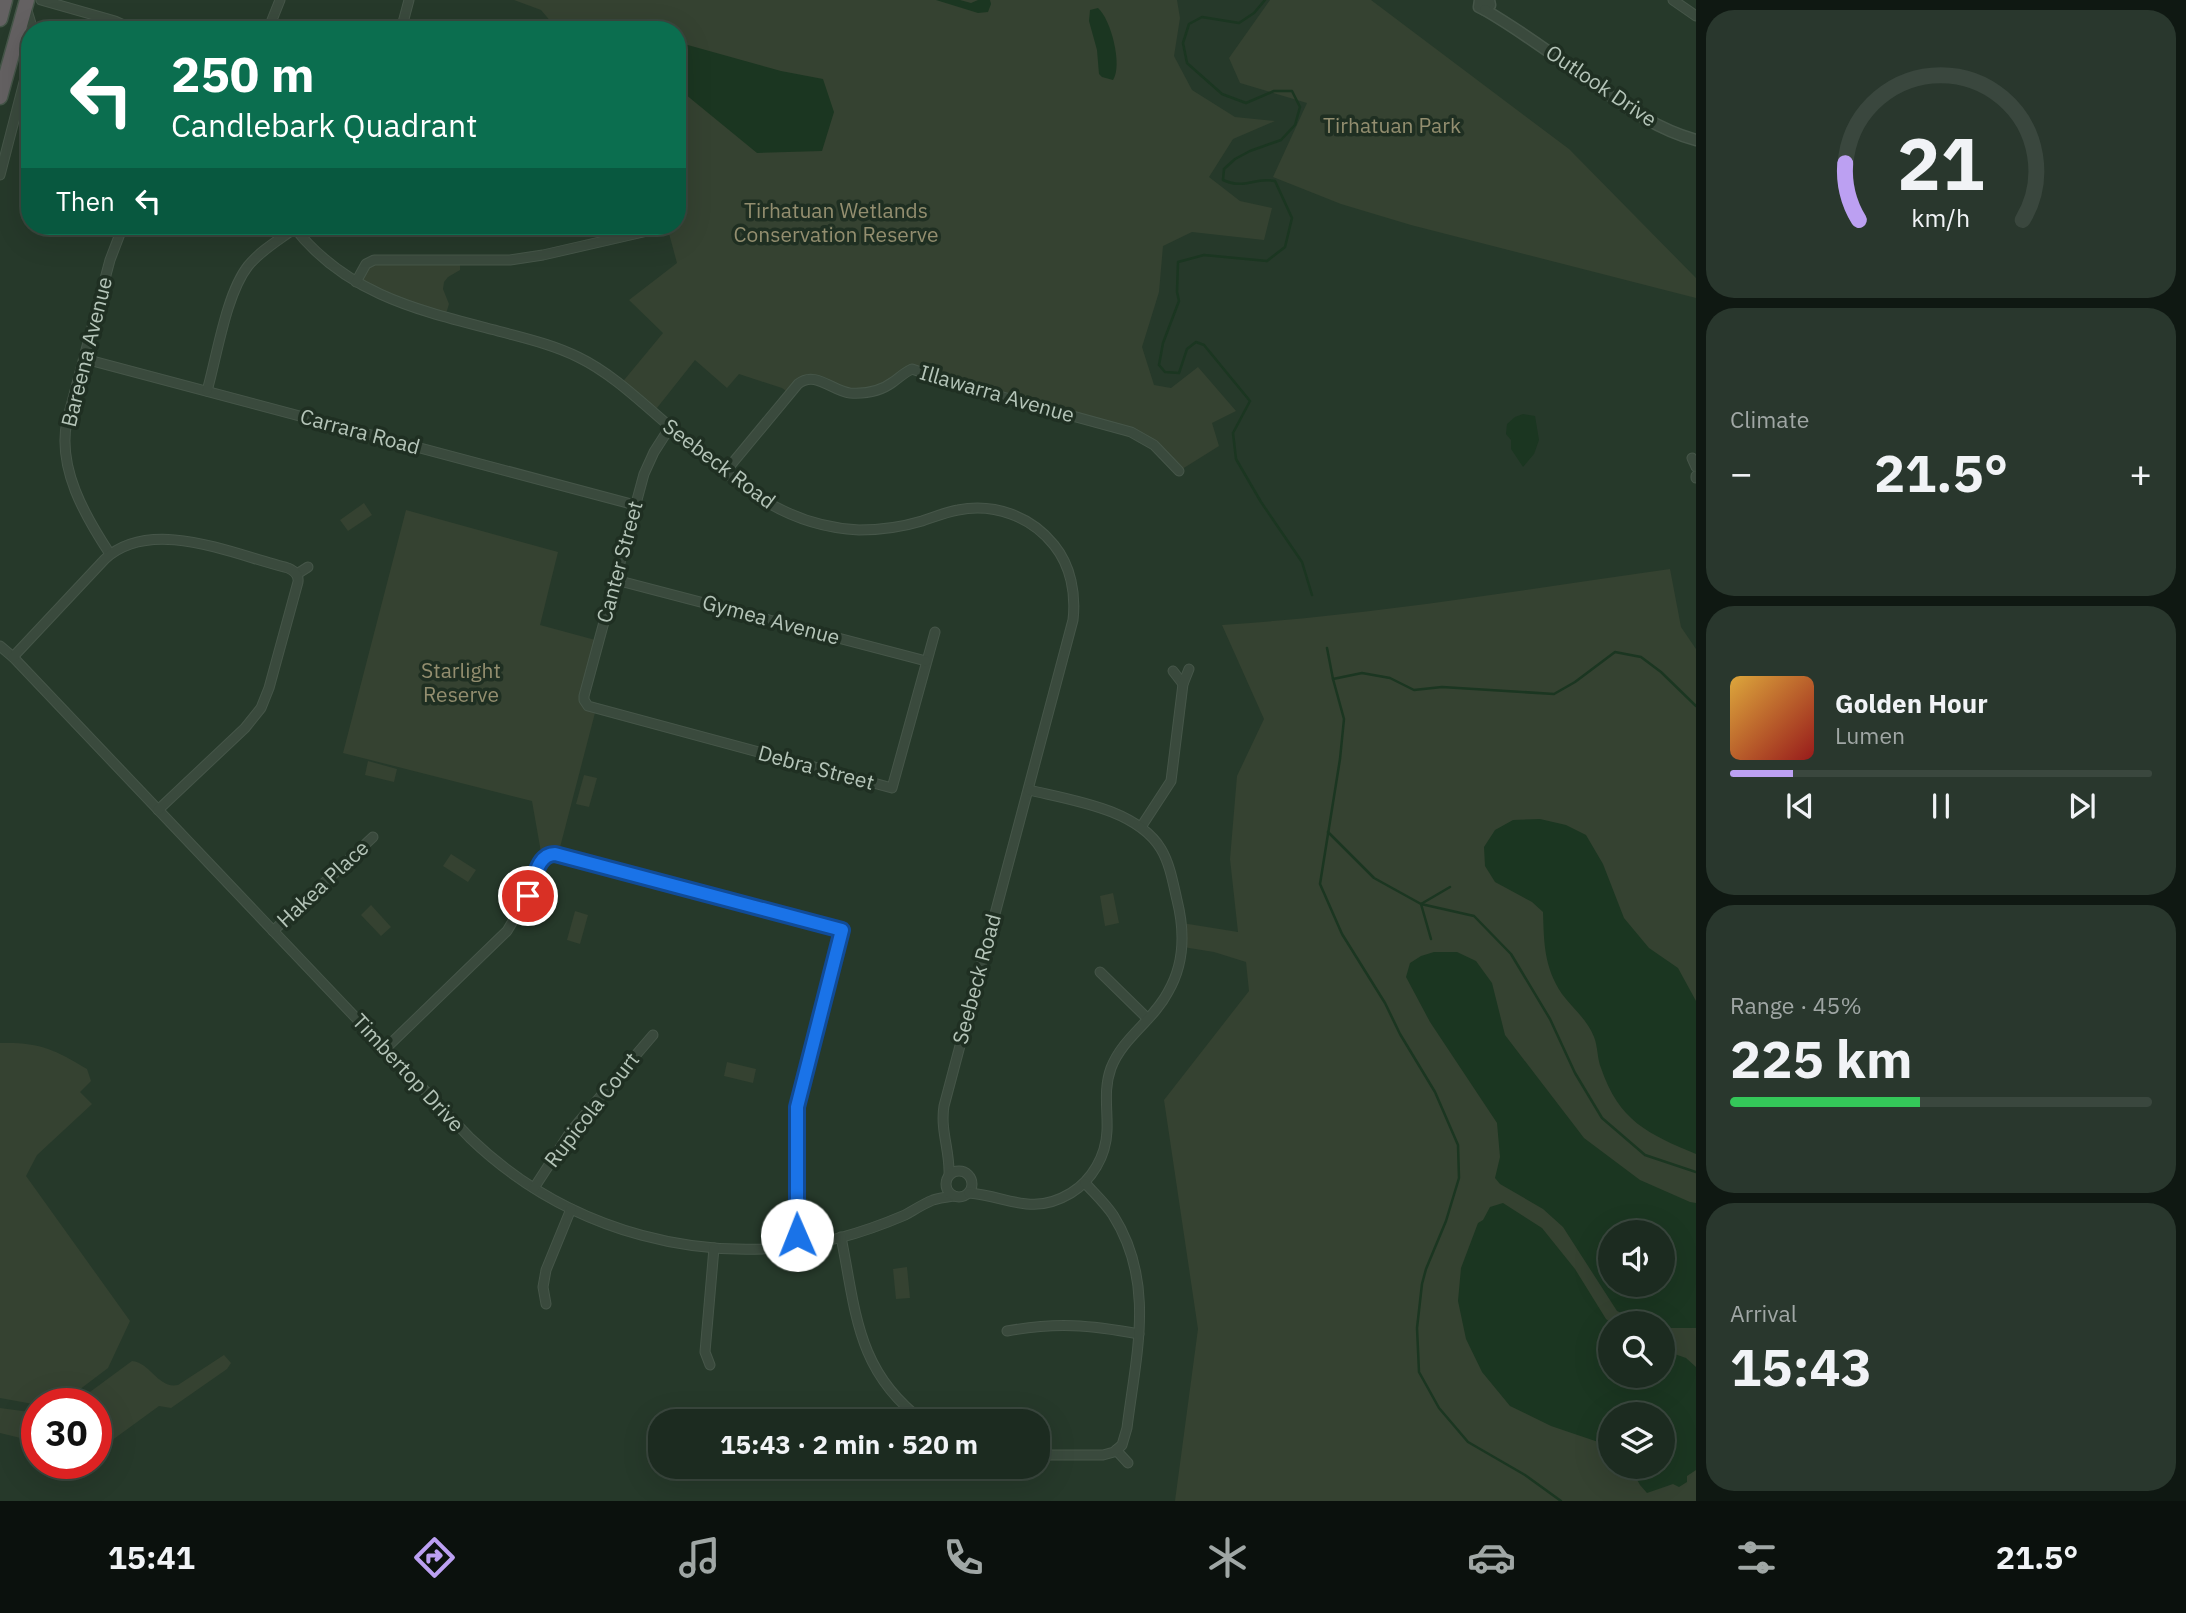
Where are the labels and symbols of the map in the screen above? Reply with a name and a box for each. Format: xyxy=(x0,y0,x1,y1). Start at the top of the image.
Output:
street label: Outlook Drive xyxy=(1541,38,1663,133)
park label: Tirhatuan Park xyxy=(1323,111,1461,139)
park label: Tirhatuan Wetlands Conservation Reserve xyxy=(733,196,939,248)
street label: Bareena Avenue xyxy=(54,274,118,430)
street label: Illawarra Avenue xyxy=(917,358,1078,429)
street label: Carrara Road xyxy=(297,402,423,460)
street label: Seebeck Road xyxy=(658,412,781,515)
street label: Canter Street xyxy=(589,498,649,626)
street label: Gymea Avenue xyxy=(699,587,843,651)
park label: Starlight Reserve xyxy=(421,656,501,708)
street label: Debra Street xyxy=(755,738,877,796)
street label: Hakea Place xyxy=(270,833,374,933)
pin xyxy=(498,866,558,926)
street label: Seebeck Road xyxy=(945,910,1007,1047)
street label: Timbertop Drive xyxy=(347,1007,471,1137)
street label: Rupicola Court xyxy=(537,1046,645,1173)
position arrow xyxy=(760,1198,834,1272)
speed limit sign: 30 xyxy=(21,1388,112,1479)

